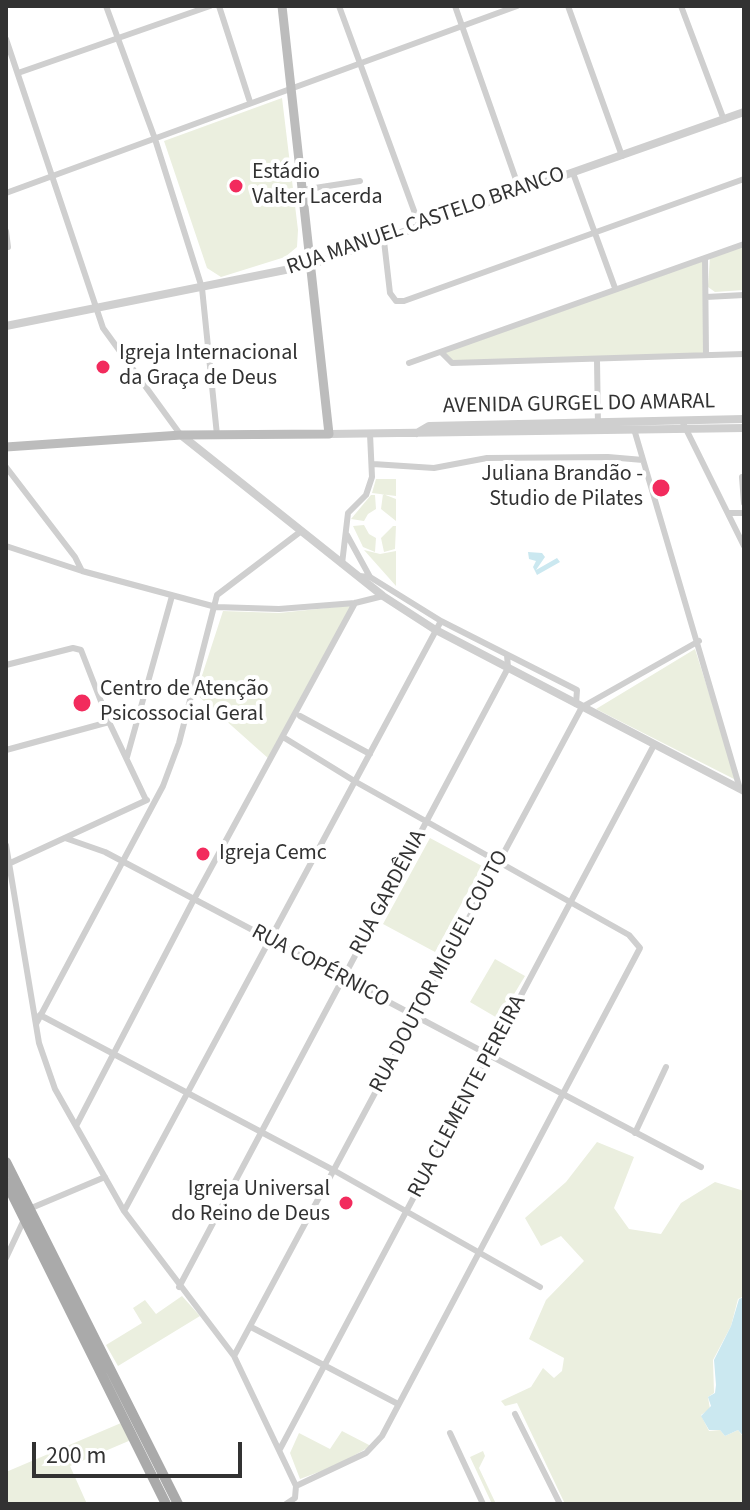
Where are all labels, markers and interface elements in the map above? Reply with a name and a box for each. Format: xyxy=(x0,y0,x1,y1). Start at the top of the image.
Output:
place label: Estádio Valter Lacerda xyxy=(252,160,383,212)
street label: RUA MANUEL CASTELO BRANCO xyxy=(284,162,568,282)
marker: Estádio Valter Lacerda xyxy=(227,177,245,195)
place label: Igreja Internacional da Graça de Deus xyxy=(119,341,298,392)
marker: Igreja Internacional da Graça de Deus xyxy=(94,358,112,376)
street label: AVENIDA GURGEL DO AMARAL xyxy=(443,389,715,421)
place label: Juliana Brandão - Studio de Pilates xyxy=(481,462,643,514)
marker: Juliana Brandão - Studio de Pilates xyxy=(650,477,672,499)
place label: Centro de Atenção Psicossocial Geral xyxy=(100,677,269,728)
marker: Centro de Atenção Psicossocial Geral xyxy=(71,692,93,714)
street label: RUA GARDÊNIA xyxy=(345,826,433,960)
place label: Igreja Cemc xyxy=(219,841,327,867)
marker: Igreja Cemc xyxy=(194,845,212,863)
street label: RUA DOUTOR MIGUEL COUTO xyxy=(365,846,515,1098)
street label: RUA COPÉRNICO xyxy=(247,920,393,1014)
street label: RUA CLEMENTE PEREIRA xyxy=(403,991,533,1203)
place label: Igreja Universal do Reino de Deus xyxy=(171,1177,330,1228)
marker: Igreja Universal do Reino de Deus xyxy=(337,1194,355,1212)
scale bar xyxy=(36,1426,246,1476)
text: 200 m xyxy=(46,1438,106,1473)

